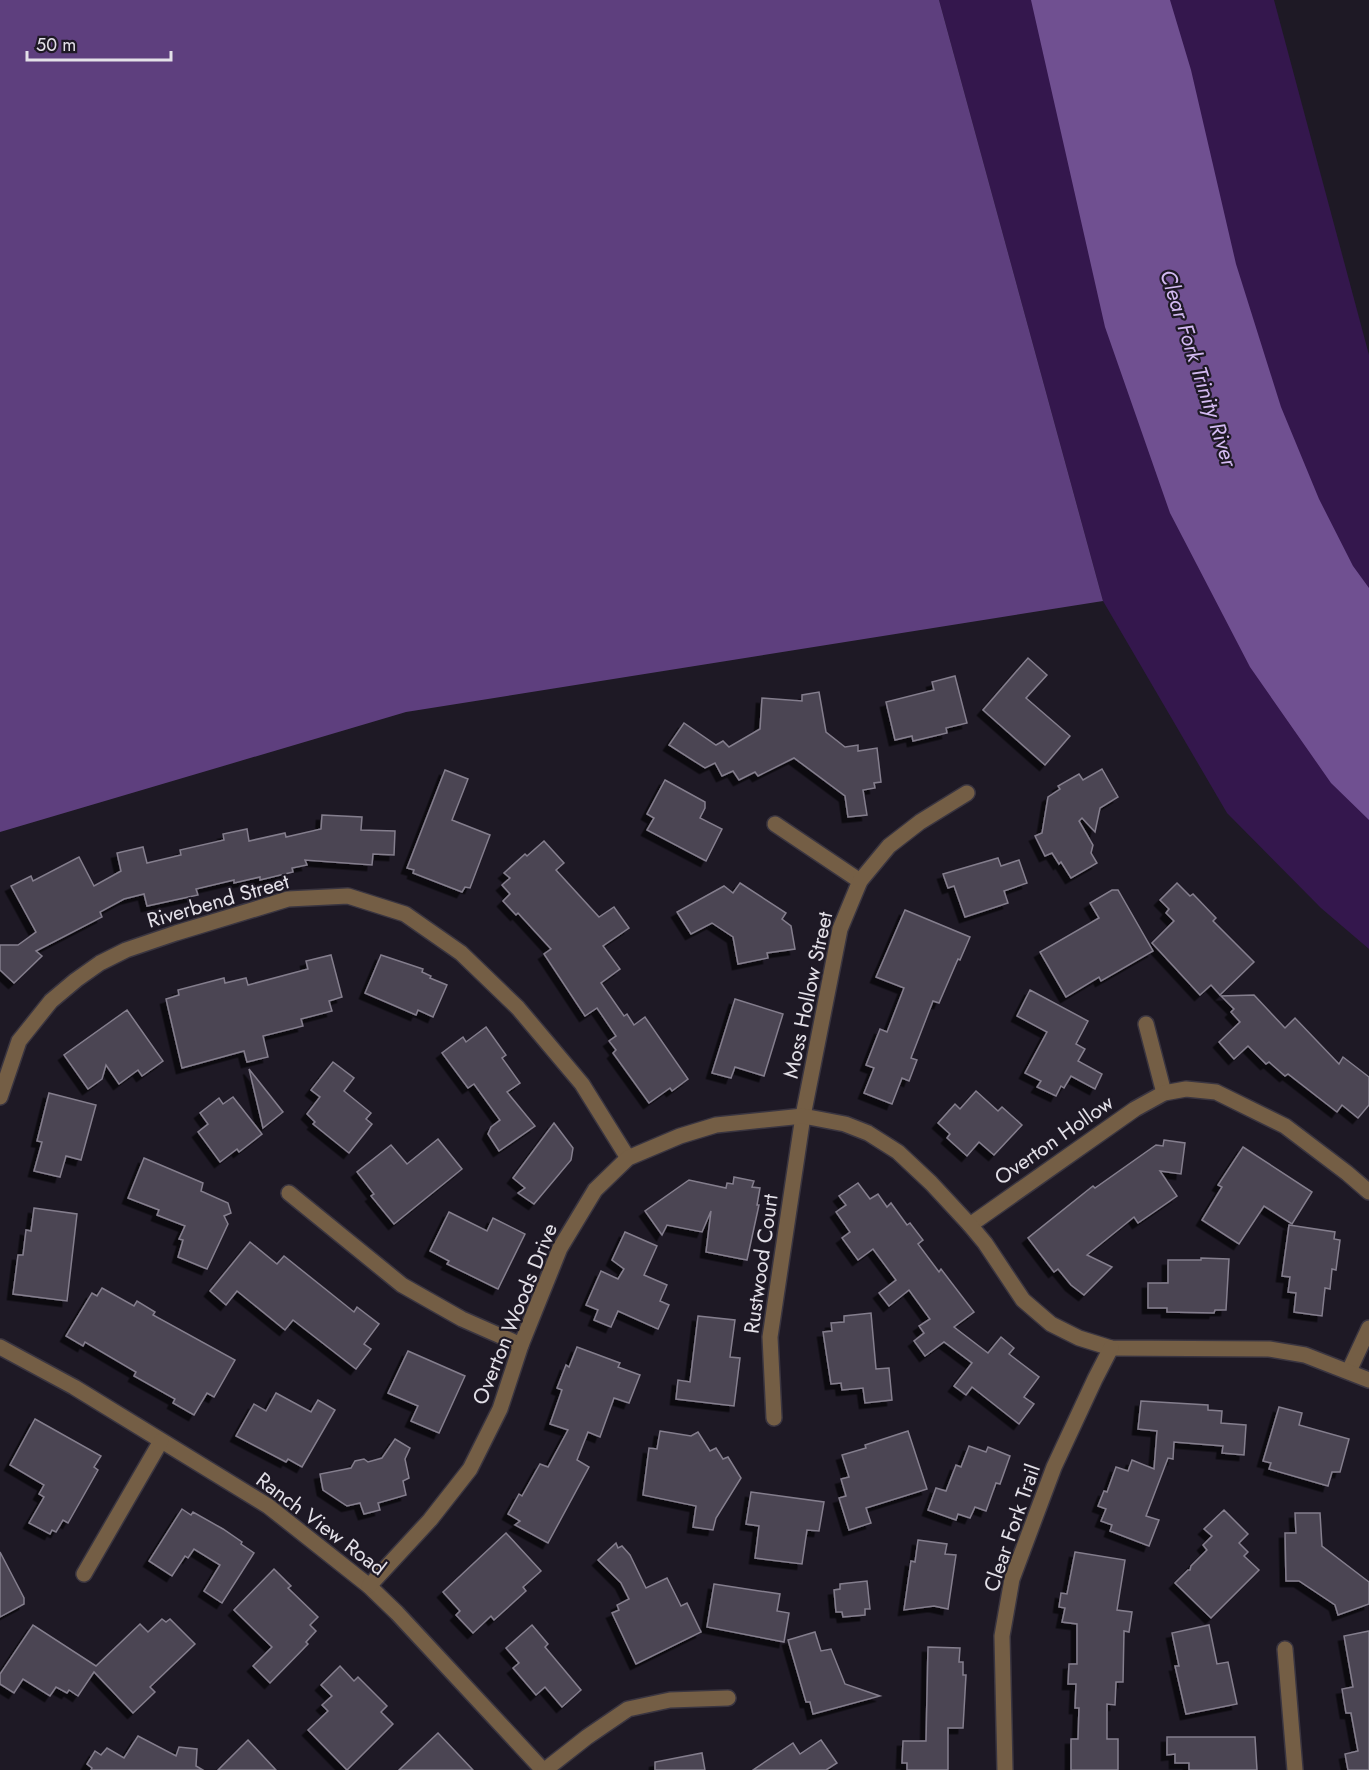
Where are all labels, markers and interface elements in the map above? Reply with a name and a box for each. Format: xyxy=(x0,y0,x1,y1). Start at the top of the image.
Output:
scale bar xyxy=(27,24,171,62)
text: 50 m xyxy=(36,32,76,58)
water label: Clear Fork Trinity River xyxy=(1152,265,1246,472)
street label: Riverbend Street xyxy=(144,866,292,936)
street label: Moss Hollow Street xyxy=(776,909,840,1081)
street label: Overton Hollow xyxy=(988,1087,1120,1192)
street label: Rustwood Court xyxy=(736,1192,786,1336)
street label: Overton Woods Drive xyxy=(465,1219,565,1409)
street label: Clear Fork Trail xyxy=(976,1460,1048,1596)
street label: Ranch View Road xyxy=(250,1465,392,1583)

